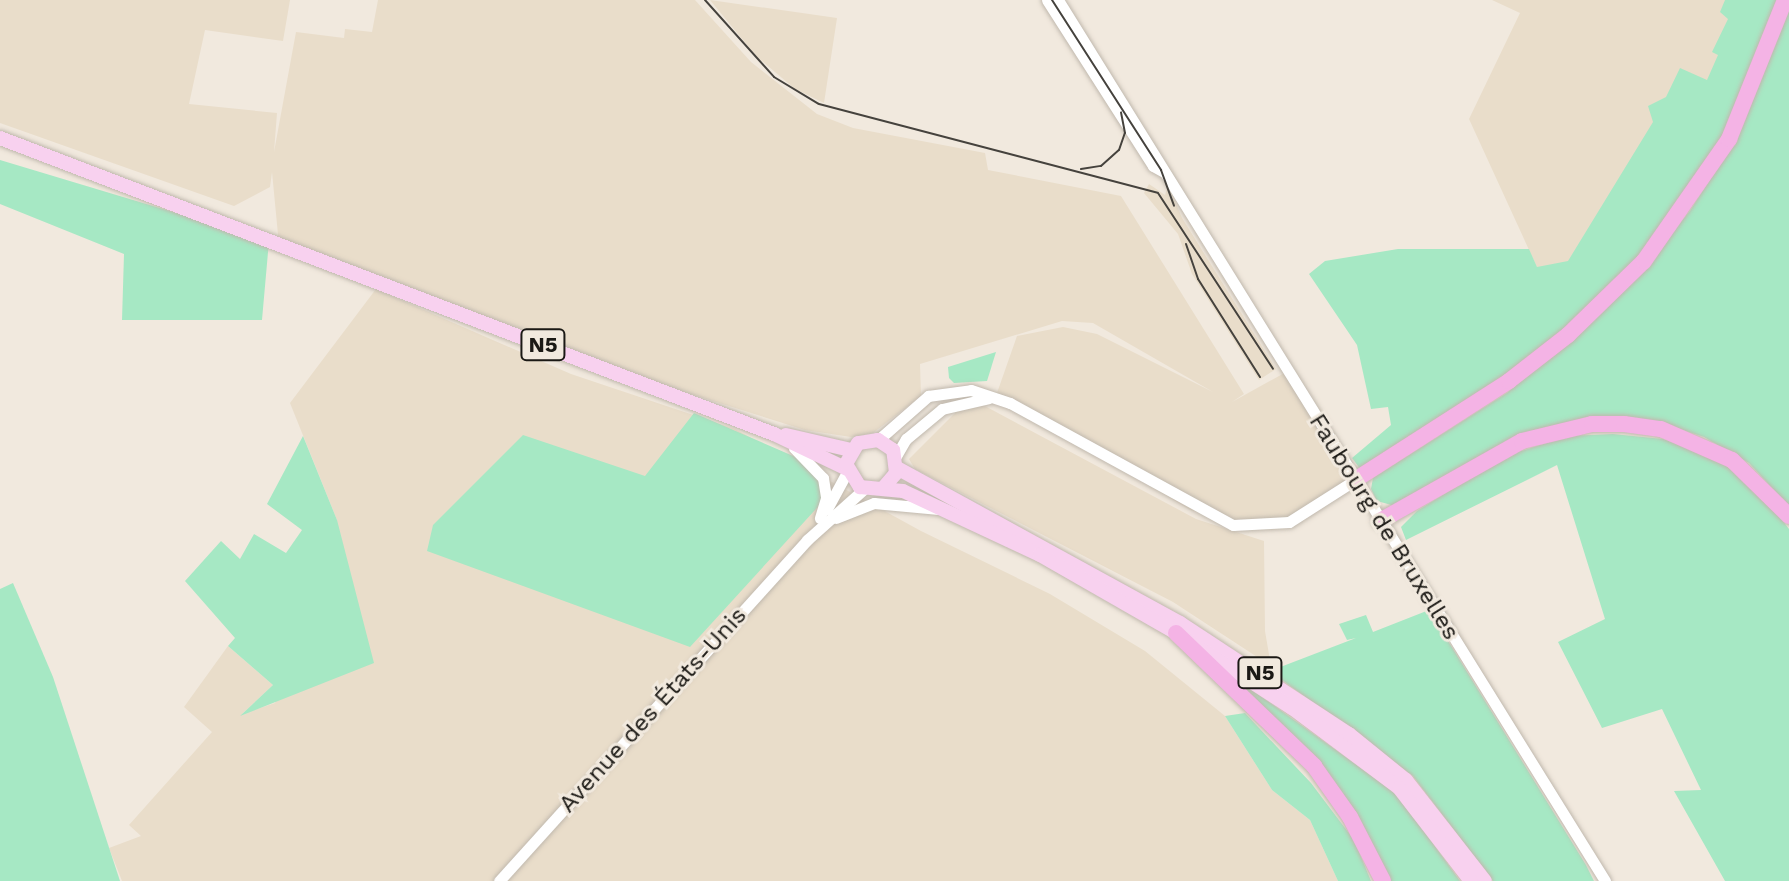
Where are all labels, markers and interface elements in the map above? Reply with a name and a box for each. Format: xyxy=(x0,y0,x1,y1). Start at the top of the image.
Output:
road number: N5 xyxy=(519,327,567,363)
street label: Faubourg de Bruxelles xyxy=(1303,409,1465,645)
street label: Avenue des États-Unis xyxy=(553,601,753,819)
road number: N5 xyxy=(1236,655,1284,691)

